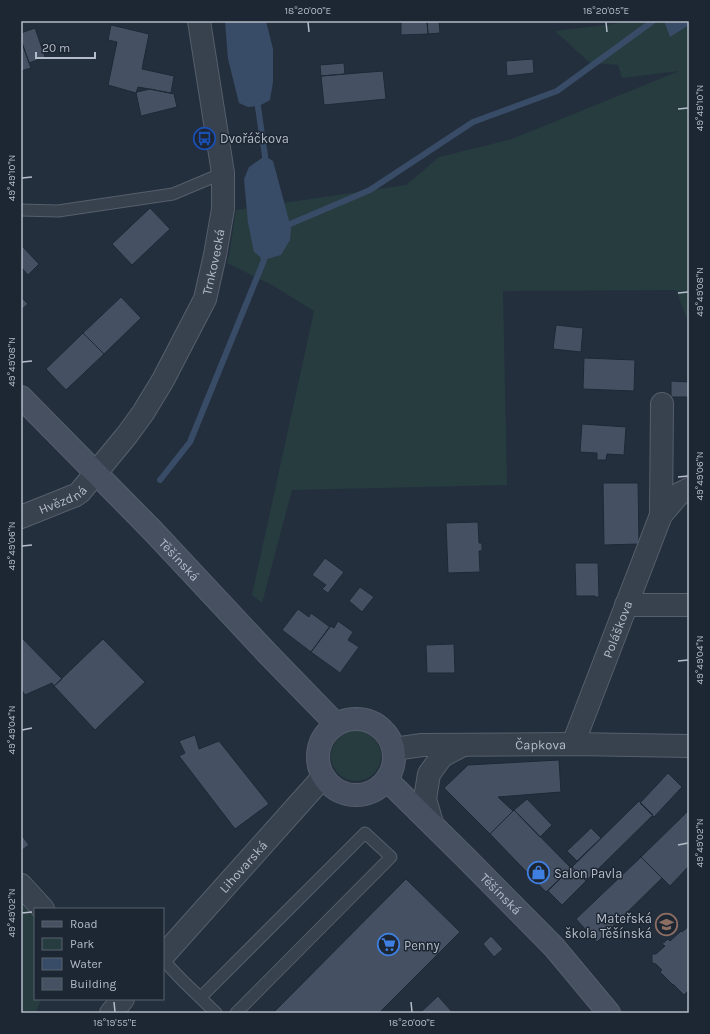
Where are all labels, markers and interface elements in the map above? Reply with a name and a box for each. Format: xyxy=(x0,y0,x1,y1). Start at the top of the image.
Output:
text: 18°20'00"E xyxy=(285,5,331,17)
text: 18°20'05"E xyxy=(583,5,629,17)
scale bar xyxy=(36,34,95,60)
text: 20 m xyxy=(42,41,70,55)
text: 49°49'10"N xyxy=(694,85,706,131)
bus stop icon: Dvořáčkova xyxy=(192,125,218,151)
place label: Dvořáčkova xyxy=(220,131,289,146)
text: 49°49'10"N xyxy=(6,155,18,201)
street label: Trnkovecká xyxy=(199,228,227,297)
text: 49°49'08"N xyxy=(694,267,706,317)
text: 49°49'08"N xyxy=(6,337,18,387)
text: 49°49'06"N xyxy=(694,451,706,501)
street label: Hvězdná xyxy=(37,483,90,517)
text: 49°49'06"N xyxy=(6,521,18,571)
street label: Těšínská xyxy=(156,536,202,584)
street label: Poláškova xyxy=(600,599,635,660)
text: 49°49'04"N xyxy=(694,636,706,684)
text: 49°49'04"N xyxy=(6,706,18,754)
street label: Čapkova xyxy=(515,736,566,752)
text: 49°49'02"N xyxy=(694,818,706,868)
street label: Lihovarská xyxy=(216,838,270,896)
shop icon: Salon Pavla xyxy=(525,860,551,886)
place label: Salon Pavla xyxy=(554,866,622,881)
street label: Těšínská xyxy=(477,870,524,918)
text: 49°49'02"N xyxy=(6,888,18,938)
legend xyxy=(34,908,164,1000)
place label: Mateřská škola Těšínská xyxy=(565,911,652,941)
school or university icon: Mateřská škola Těšínská xyxy=(654,912,680,938)
text: Road xyxy=(70,917,98,931)
supermarket icon: Penny xyxy=(375,932,401,958)
text: Park xyxy=(70,937,95,951)
place label: Penny xyxy=(404,938,440,953)
text: Water xyxy=(70,957,103,971)
text: Building xyxy=(70,977,117,991)
text: 18°19'55"E xyxy=(93,1017,137,1029)
text: 18°20'00"E xyxy=(389,1017,435,1029)

